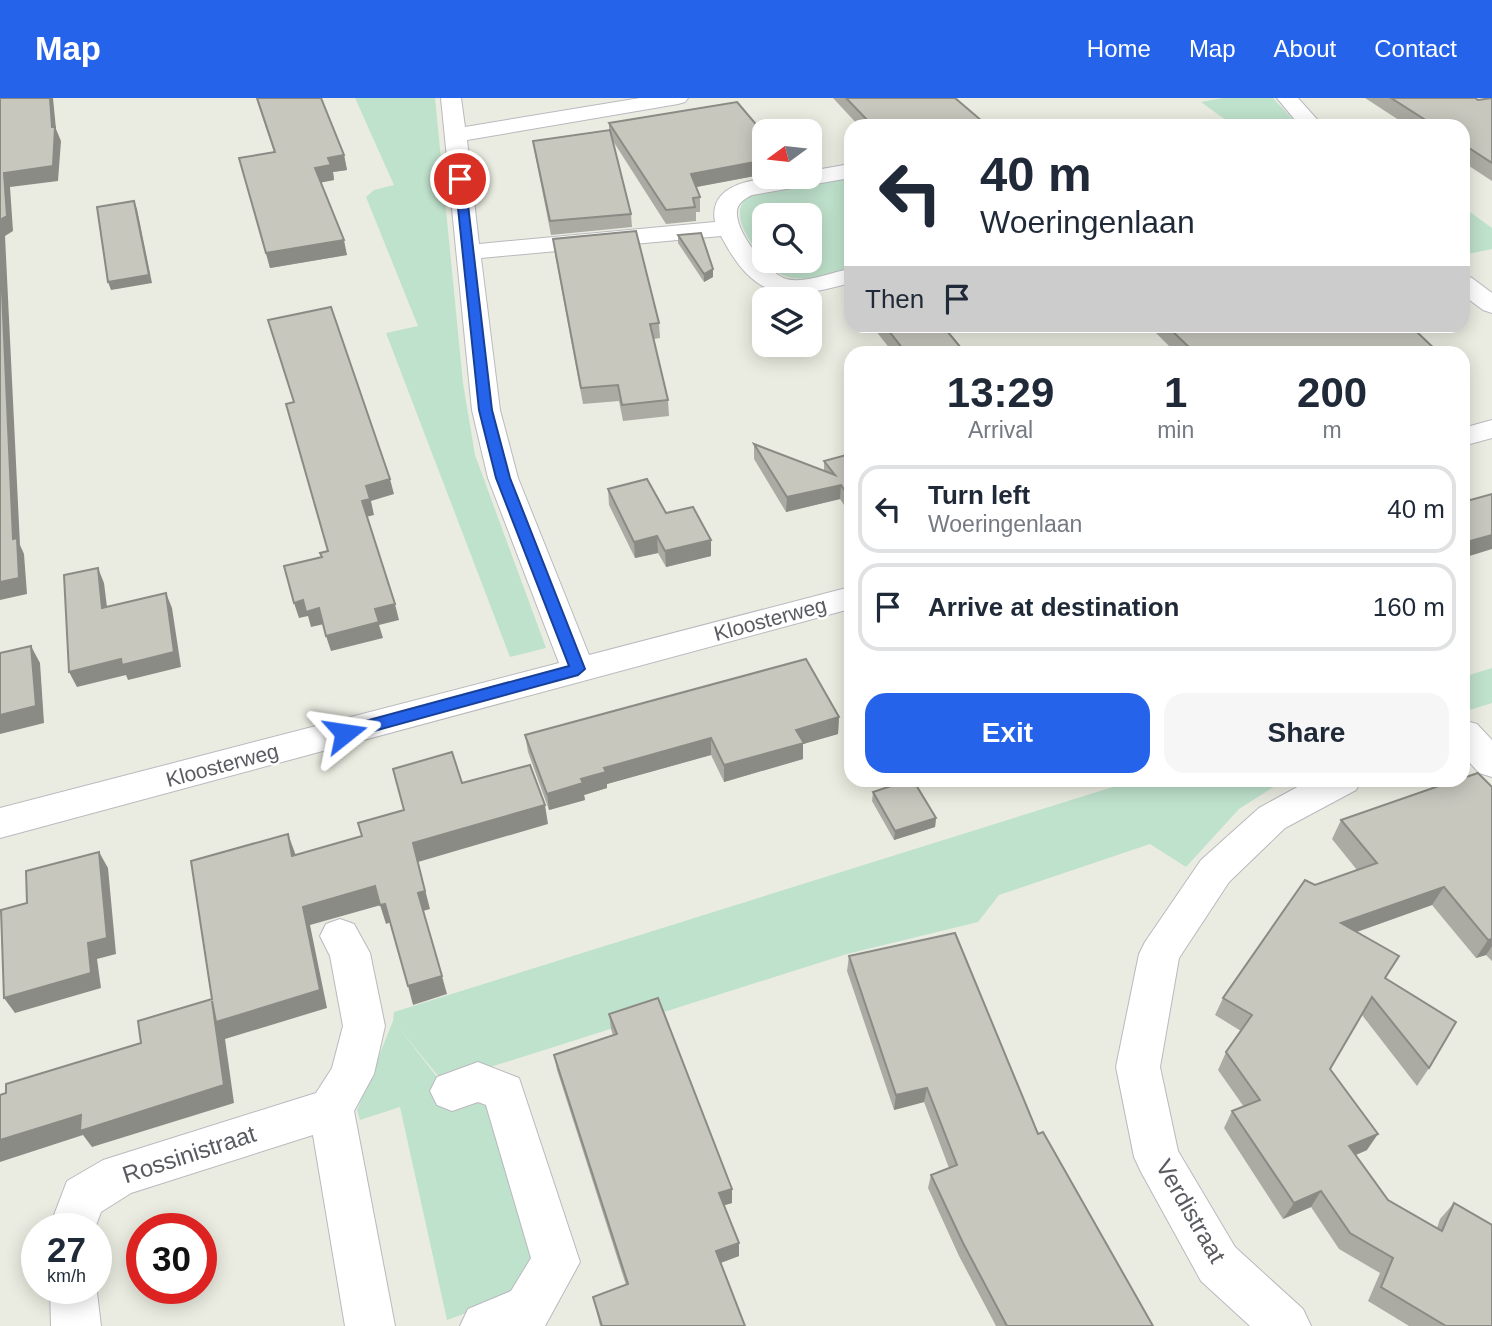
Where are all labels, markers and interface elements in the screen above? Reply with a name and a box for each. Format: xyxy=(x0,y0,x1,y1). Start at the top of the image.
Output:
text: Map xyxy=(35,30,101,67)
text: Home xyxy=(1087,35,1151,62)
text: Map xyxy=(1189,35,1236,62)
text: About xyxy=(1274,35,1336,62)
text: Contact xyxy=(1374,35,1457,62)
north arrow xyxy=(752,119,822,189)
map controls xyxy=(752,119,822,357)
icon: left xyxy=(865,147,956,238)
text: 40 m xyxy=(980,147,1092,201)
pin xyxy=(430,149,490,209)
icon: arrive xyxy=(441,160,479,198)
button: search xyxy=(752,203,822,273)
text: Woeringenlaan xyxy=(980,204,1195,240)
icon: arrive xyxy=(938,280,976,318)
text: Then xyxy=(865,284,924,314)
button: layers xyxy=(752,287,822,357)
text: 13:29 xyxy=(947,369,1054,416)
text: 1 xyxy=(1164,369,1187,416)
text: 200 xyxy=(1297,369,1367,416)
text: Arrival xyxy=(968,417,1033,443)
text: min xyxy=(1157,417,1194,443)
text: m xyxy=(1323,417,1342,443)
text: Turn left xyxy=(928,480,1030,510)
icon: left xyxy=(869,490,907,528)
text: 40 m xyxy=(1387,494,1445,524)
text: Woeringenlaan xyxy=(928,511,1082,537)
icon: arrive xyxy=(869,588,907,626)
text: Arrive at destination xyxy=(928,592,1179,622)
text: 160 m xyxy=(1373,592,1445,622)
street label: Kloosterweg xyxy=(711,593,829,645)
button: Exit xyxy=(865,693,1150,773)
button: Share xyxy=(1164,693,1449,773)
position arrow xyxy=(308,696,382,770)
street label: Kloosterweg xyxy=(163,739,281,791)
street label: Rossinistraat xyxy=(119,1120,259,1188)
street label: Verdistraat xyxy=(1151,1155,1232,1268)
speed limit sign: 30 xyxy=(126,1213,217,1304)
text: 27 xyxy=(47,1230,86,1269)
text: km/h xyxy=(47,1266,86,1286)

